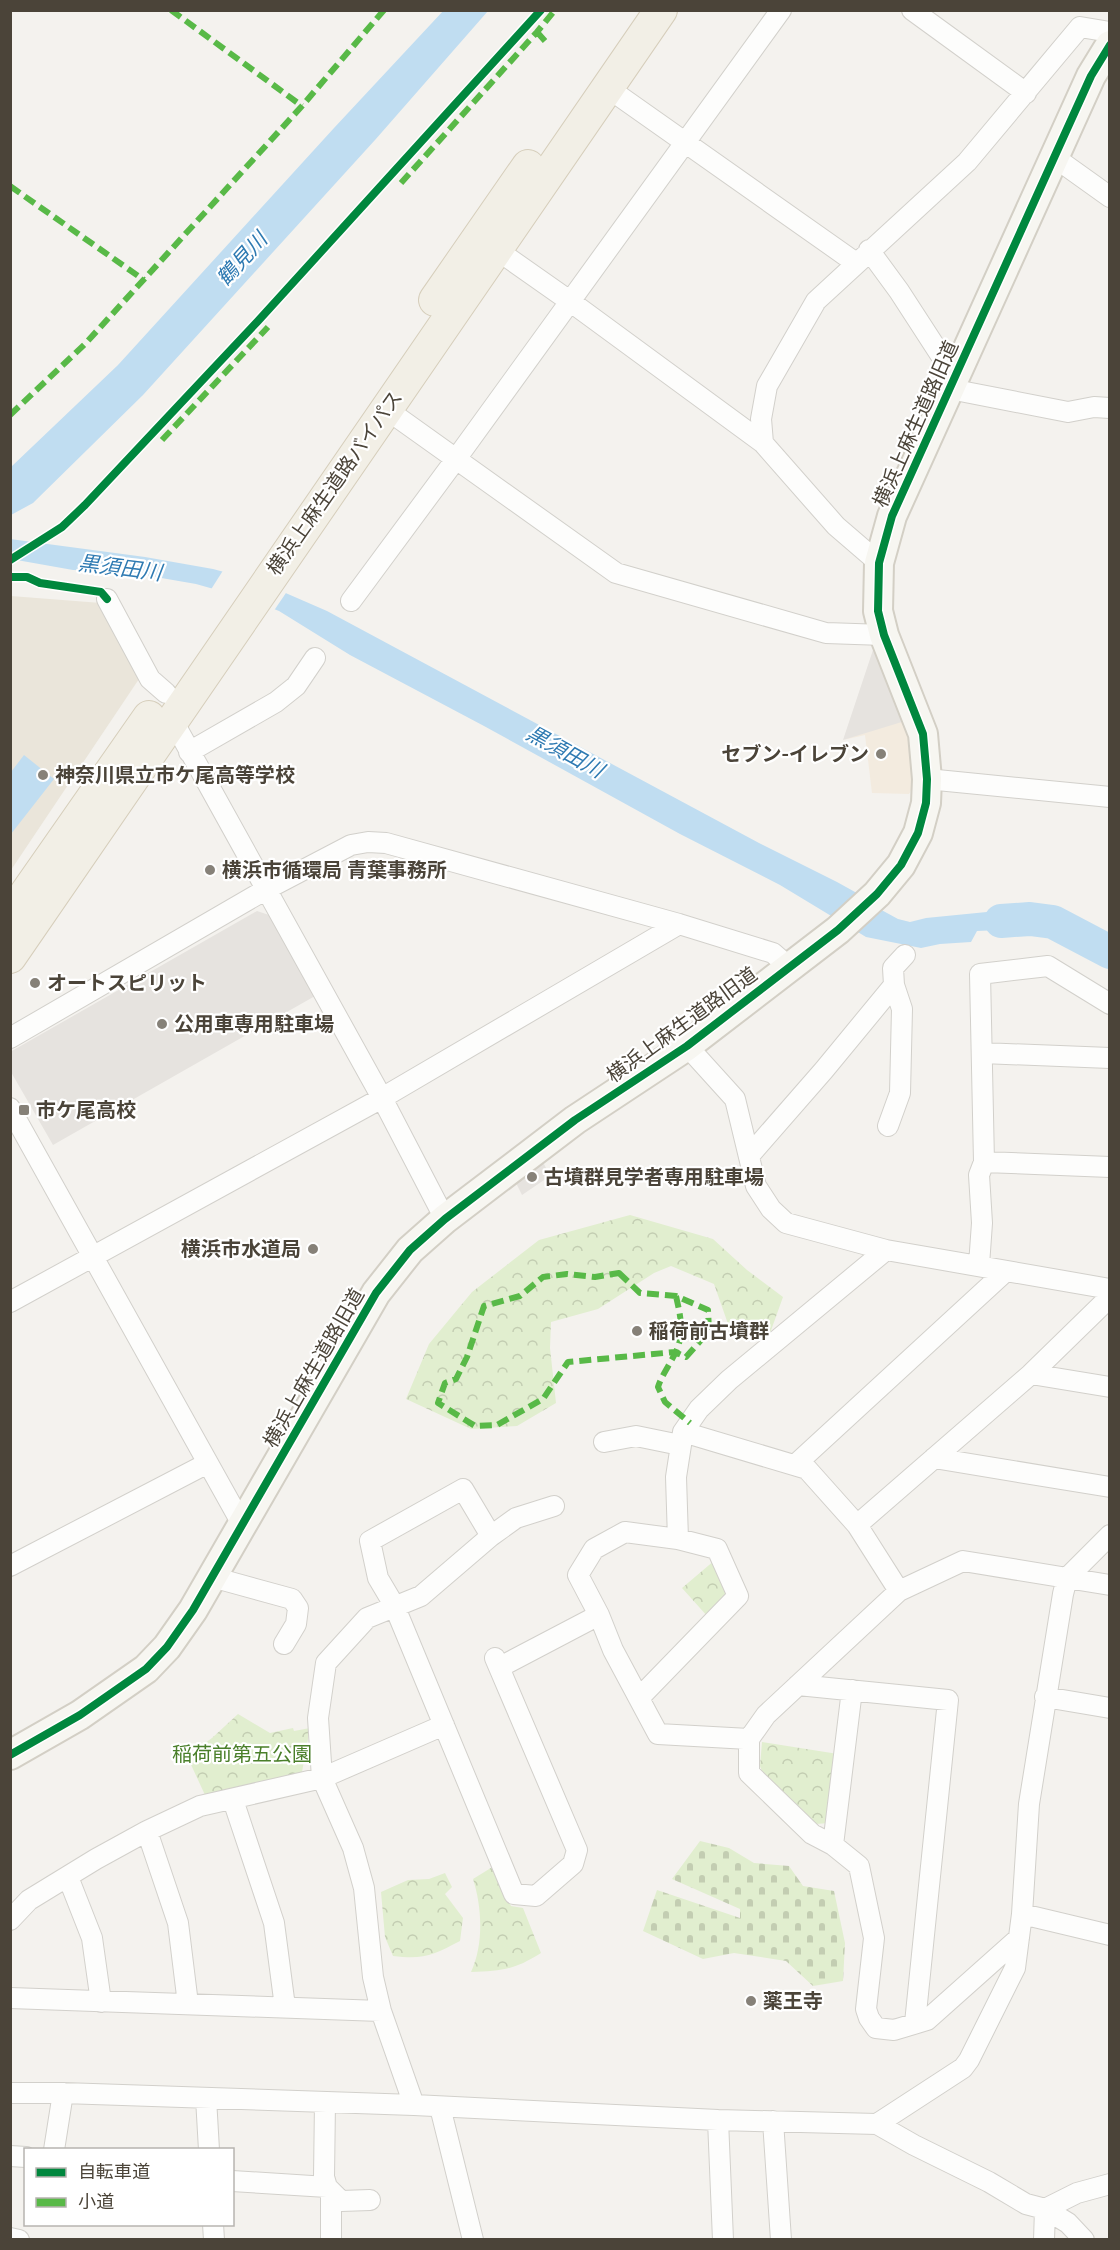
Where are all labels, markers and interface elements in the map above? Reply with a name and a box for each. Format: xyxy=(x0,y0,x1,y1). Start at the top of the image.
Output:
water label: 鶴見川 xyxy=(212,226,273,290)
street label: 横浜上麻生道路旧道 xyxy=(869,337,963,511)
street label: 横浜上麻生道路バイパス xyxy=(263,386,407,580)
water label: 黒須田川 xyxy=(77,551,165,585)
water label: 黒須田川 xyxy=(522,721,609,784)
place label: セブン-イレブン xyxy=(722,743,869,766)
marker: セブン-イレブン xyxy=(874,747,888,761)
place label: 神奈川県立市ケ尾高等学校 xyxy=(55,764,295,787)
marker: 神奈川県立市ケ尾高等学校 xyxy=(36,768,50,782)
place label: 横浜市循環局 青葉事務所 xyxy=(222,859,447,882)
marker: 横浜市循環局 青葉事務所 xyxy=(203,863,217,877)
street label: 横浜上麻生道路旧道 xyxy=(602,963,762,1087)
place label: オートスピリット xyxy=(47,972,207,995)
marker: オートスピリット xyxy=(28,976,42,990)
place label: 公用車専用駐車場 xyxy=(174,1013,334,1036)
marker: 公用車専用駐車場 xyxy=(155,1017,169,1031)
place label: 市ケ尾高校 xyxy=(36,1099,136,1122)
marker: 市ケ尾高校 xyxy=(17,1103,31,1117)
place label: 古墳群見学者専用駐車場 xyxy=(544,1166,764,1189)
marker: 古墳群見学者専用駐車場 xyxy=(525,1170,539,1184)
place label: 横浜市水道局 xyxy=(181,1238,301,1261)
marker: 横浜市水道局 xyxy=(306,1242,320,1256)
street label: 横浜上麻生道路旧道 xyxy=(259,1284,369,1452)
place label: 稲荷前古墳群 xyxy=(649,1320,769,1343)
marker: 稲荷前古墳群 xyxy=(630,1324,644,1338)
park label: 稲荷前第五公園 xyxy=(172,1743,312,1766)
place label: 薬王寺 xyxy=(763,1990,823,2013)
marker: 薬王寺 xyxy=(744,1994,758,2008)
legend xyxy=(24,2148,234,2226)
text: 自転車道 xyxy=(78,2161,150,2183)
text: 小道 xyxy=(78,2191,114,2213)

